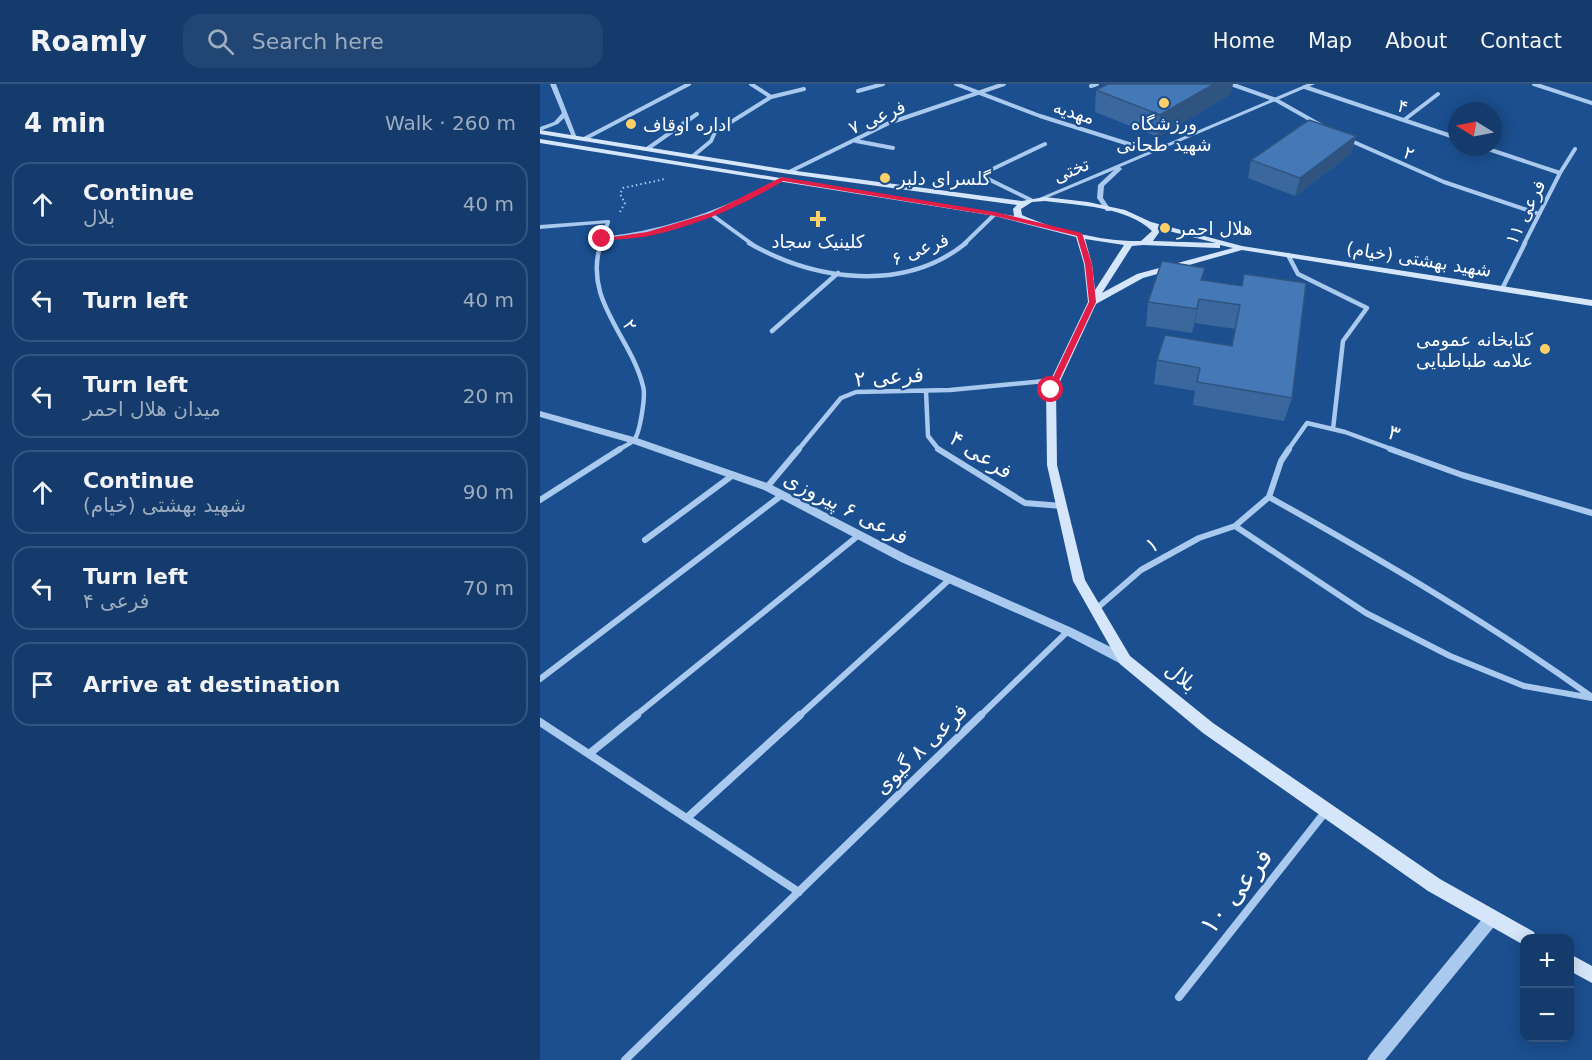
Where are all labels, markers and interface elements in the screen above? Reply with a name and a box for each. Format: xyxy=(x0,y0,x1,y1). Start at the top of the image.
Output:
search box xyxy=(183,14,603,68)
text: Roamly xyxy=(30,25,147,58)
icon: search xyxy=(204,25,237,58)
text: Search here xyxy=(252,29,384,54)
text: Home xyxy=(1213,29,1275,53)
text: Map xyxy=(1308,29,1352,53)
text: About xyxy=(1385,29,1447,53)
text: Contact xyxy=(1480,29,1562,53)
street label: ۴ xyxy=(1395,94,1411,118)
street label: فرعی ۷ xyxy=(845,96,909,139)
street label: مهدیه xyxy=(1051,96,1097,129)
marker: ورزشگاه شهید طحانی xyxy=(1157,96,1171,110)
north arrow xyxy=(1448,102,1502,156)
text: 4 min xyxy=(24,108,106,138)
text: Walk · 260 m xyxy=(385,111,516,135)
place label: ورزشگاه شهید طحانی xyxy=(1116,113,1212,156)
place label: اداره اوقاف xyxy=(643,114,731,136)
marker: اداره اوقاف xyxy=(624,117,638,131)
street label: ۲ xyxy=(1400,141,1418,165)
street label: تختی xyxy=(1050,153,1092,187)
place label: گلسرای دلبر xyxy=(896,168,992,190)
marker: گلسرای دلبر xyxy=(878,171,892,185)
street label: فرعی ۱۱ xyxy=(1500,176,1551,248)
text: Continue xyxy=(83,180,194,205)
icon: ahead xyxy=(26,188,59,221)
text: 40 m xyxy=(463,192,514,216)
text: بلال xyxy=(83,205,115,229)
marker: کلینیک سجاد xyxy=(809,210,827,228)
place label: هلال احمر xyxy=(1176,218,1253,240)
marker: هلال احمر xyxy=(1158,221,1172,235)
route end xyxy=(588,225,614,251)
street label: فرعی ۶ xyxy=(888,229,952,270)
place label: کلینیک سجاد xyxy=(772,231,865,252)
street label: شهید بهشتی (خیام) xyxy=(1345,237,1493,282)
icon: left xyxy=(26,284,59,317)
text: Turn left xyxy=(83,288,188,313)
text: 40 m xyxy=(463,288,514,312)
street label: ۲ xyxy=(618,316,642,334)
place label: کتابخانه عمومی علامه طباطبایی xyxy=(1416,329,1533,371)
marker: کتابخانه عمومی علامه طباطبایی xyxy=(1538,342,1552,356)
street label: فرعی ۲ xyxy=(853,363,925,391)
text: Turn left xyxy=(83,372,188,397)
route start xyxy=(1037,376,1063,402)
icon: left xyxy=(26,380,59,413)
text: 20 m xyxy=(463,384,514,408)
text: میدان هلال احمر xyxy=(83,397,221,421)
street label: ۳ xyxy=(1385,420,1403,446)
street label: فرعی ۴ xyxy=(945,426,1017,484)
street label: فرعی ۶ پیروزی xyxy=(780,466,912,550)
text: Continue xyxy=(83,468,194,493)
icon: ahead xyxy=(26,476,59,509)
text: 90 m xyxy=(463,480,514,504)
text: شهید بهشتی (خیام) xyxy=(83,493,246,517)
street label: ۱ xyxy=(1141,532,1163,558)
text: Turn left xyxy=(83,564,188,589)
icon: left xyxy=(26,572,59,605)
text: 70 m xyxy=(463,576,514,600)
text: فرعی ۴ xyxy=(83,589,149,613)
street label: بلال xyxy=(1160,657,1202,697)
icon: arrive xyxy=(26,668,59,701)
text: Arrive at destination xyxy=(83,672,340,697)
street label: فرعی ۸ گیوی xyxy=(870,699,972,799)
street label: فرعی ۱۰ xyxy=(1193,842,1279,940)
map controls xyxy=(1520,934,1574,1042)
button: + xyxy=(1520,934,1574,988)
button: − xyxy=(1520,988,1574,1042)

